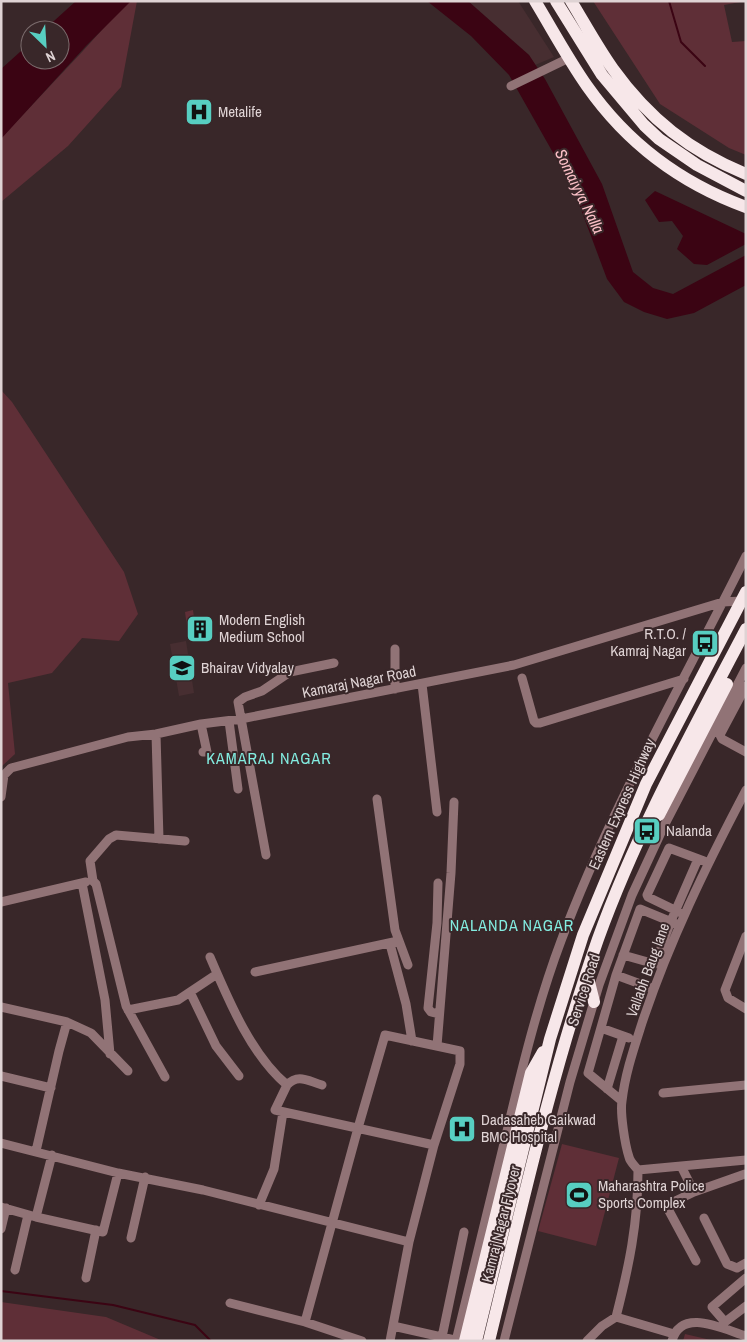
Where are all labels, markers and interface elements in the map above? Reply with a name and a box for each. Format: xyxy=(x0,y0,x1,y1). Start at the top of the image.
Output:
north arrow xyxy=(20,20,70,70)
text: N xyxy=(43,47,58,67)
hospital icon: Metalife xyxy=(184,97,214,127)
place label: Metalife xyxy=(218,101,262,122)
water label: Somaiyya Nalla xyxy=(550,145,610,237)
place label: Modern English Medium School xyxy=(219,609,305,647)
building icon: Modern English Medium School xyxy=(185,614,215,644)
place label: R.T.O. / Kamraj Nagar xyxy=(610,623,687,661)
bus stop icon: R.T.O. / Kamraj Nagar xyxy=(690,628,720,658)
school or university icon: Bhairav Vidyalay xyxy=(167,653,197,683)
place label: Bhairav Vidyalay xyxy=(201,657,295,678)
street label: Kamaraj Nagar Road xyxy=(300,660,418,703)
street label: Eastern Express Highway xyxy=(583,734,660,873)
district label: KAMARAJ NAGAR xyxy=(206,747,332,769)
bus stop icon: Nalanda xyxy=(632,816,662,846)
place label: Nalanda xyxy=(666,820,712,841)
district label: NALANDA NAGAR xyxy=(450,914,574,936)
street label: Vallabh Baug lane xyxy=(621,920,674,1020)
street label: Service Road xyxy=(562,951,605,1029)
place label: Dadasaheb Gaikwad BMC Hospital xyxy=(481,1109,596,1147)
hospital icon: Dadasaheb Gaikwad BMC Hospital xyxy=(447,1114,477,1144)
street label: Kamraj Nagar Flyover xyxy=(476,1163,525,1284)
place label: Maharashtra Police Sports Complex xyxy=(598,1175,705,1213)
sports icon: Maharashtra Police Sports Complex xyxy=(564,1180,594,1210)

